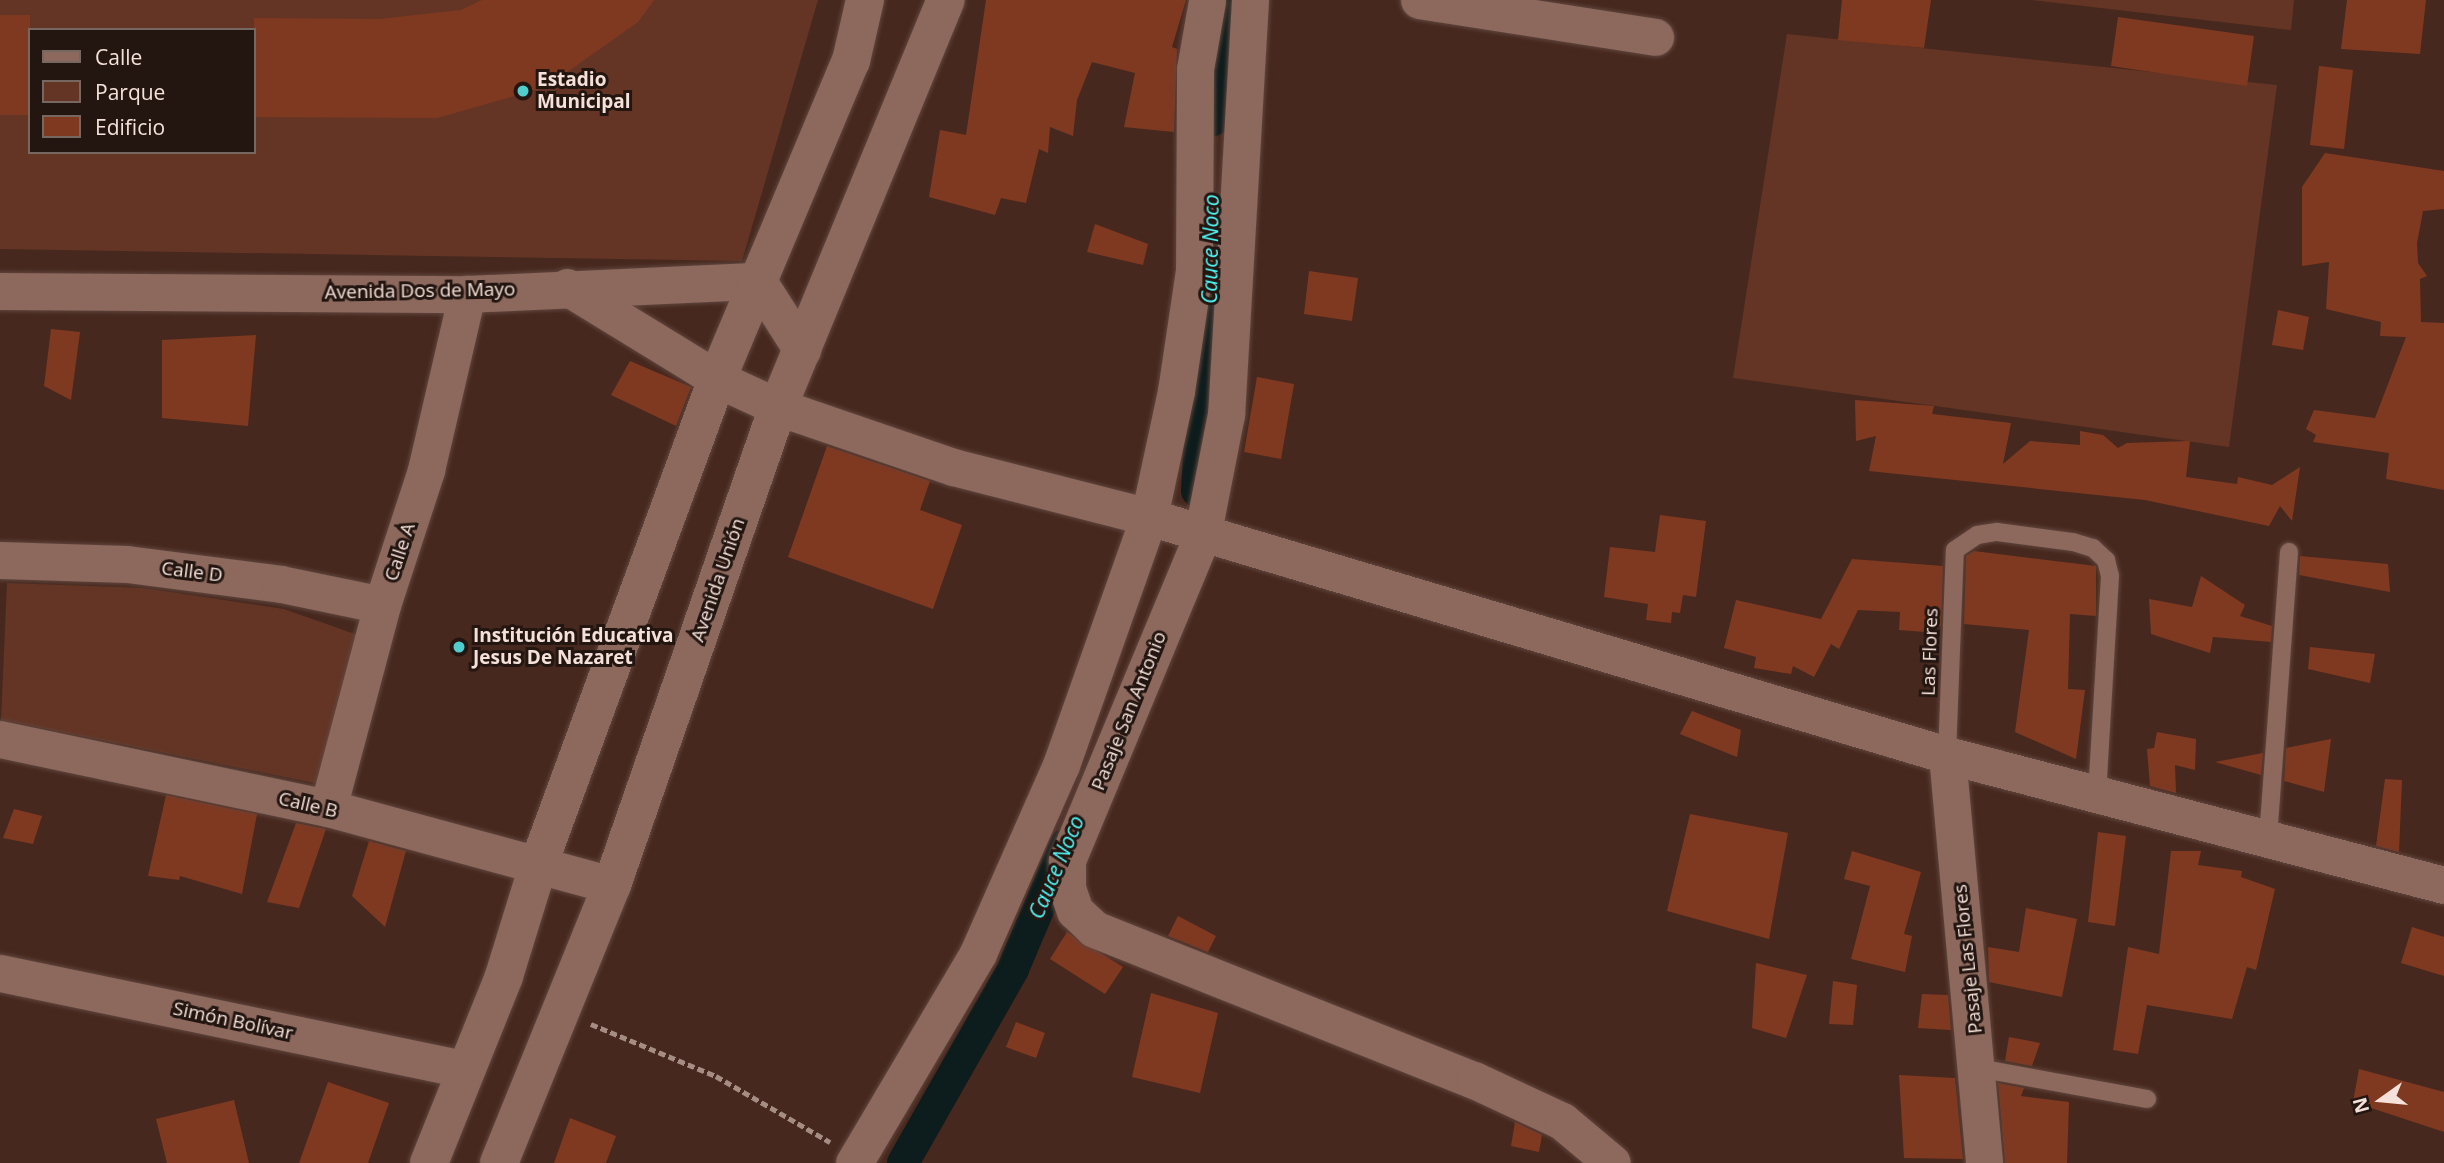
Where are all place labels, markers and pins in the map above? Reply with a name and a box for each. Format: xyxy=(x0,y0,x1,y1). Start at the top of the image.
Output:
place label: Estadio Municipal xyxy=(537,69,631,113)
marker: Estadio Municipal xyxy=(515,83,531,99)
place label: Institución Educativa Jesus De Nazaret xyxy=(473,625,673,669)
marker: Institución Educativa Jesus De Nazaret xyxy=(451,639,467,655)

